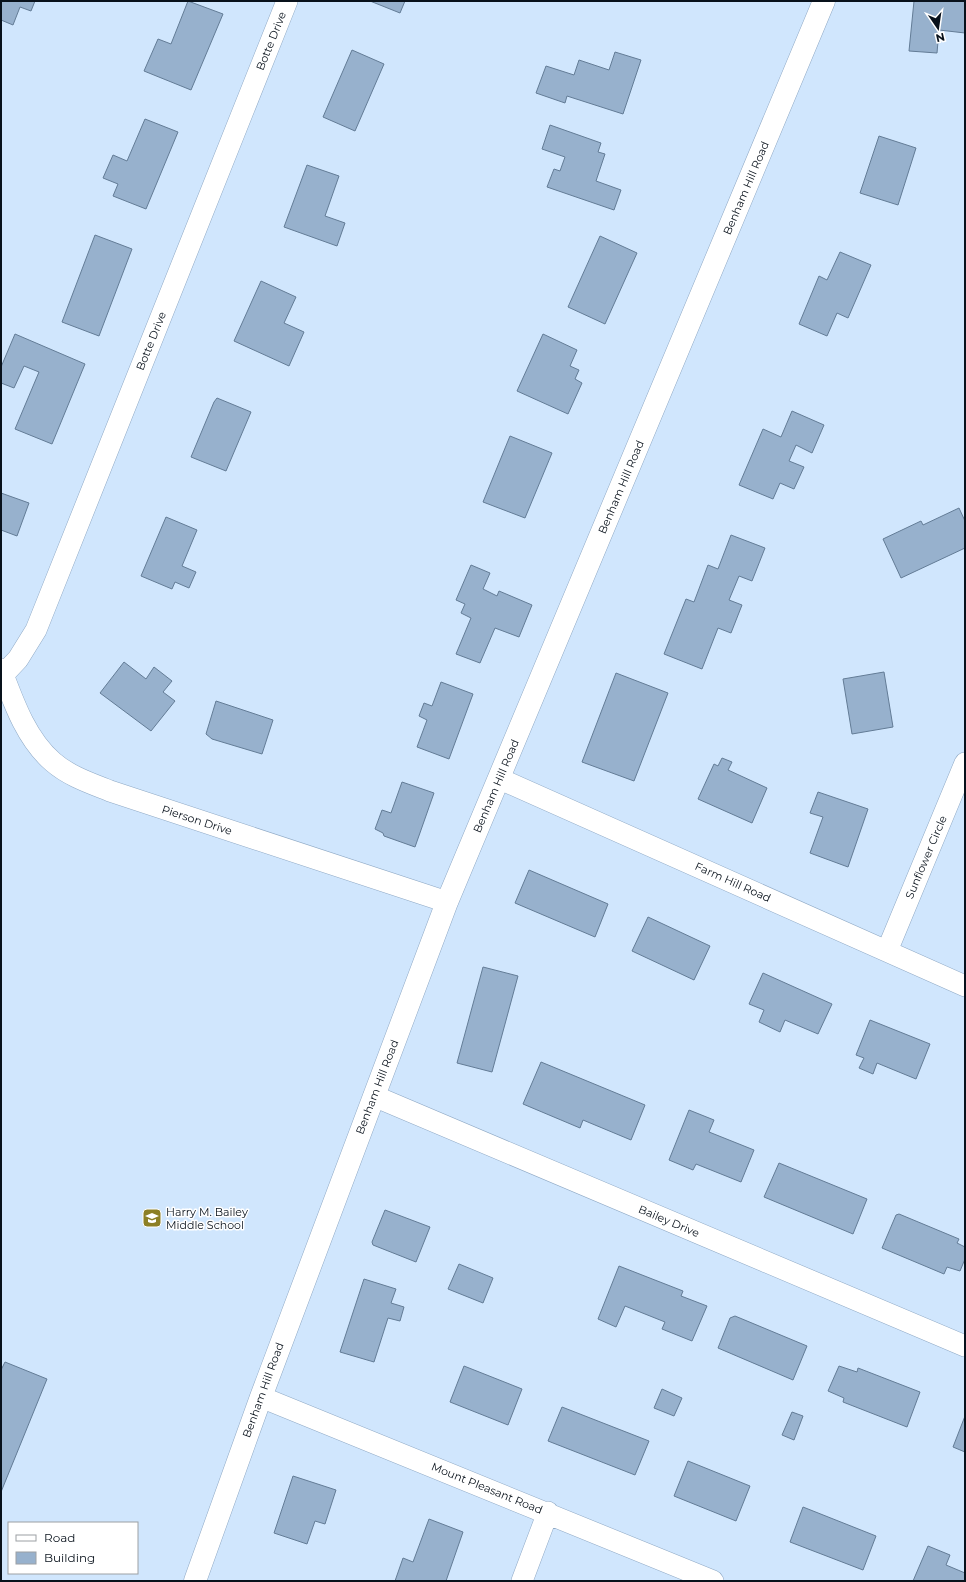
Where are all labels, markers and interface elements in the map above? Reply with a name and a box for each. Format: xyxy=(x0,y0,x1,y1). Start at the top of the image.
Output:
north arrow xyxy=(918,8,958,48)
street label: Botte Drive xyxy=(253,9,289,72)
text: N xyxy=(934,30,946,46)
street label: Benham Hill Road xyxy=(720,139,772,237)
street label: Botte Drive xyxy=(133,309,169,372)
street label: Benham Hill Road xyxy=(595,438,647,536)
street label: Benham Hill Road xyxy=(470,737,522,835)
street label: Pierson Drive xyxy=(160,802,234,838)
street label: Sunflower Circle xyxy=(902,813,950,901)
street label: Farm Hill Road xyxy=(693,859,773,905)
street label: Benham Hill Road xyxy=(352,1038,402,1136)
street label: Bailey Drive xyxy=(636,1202,702,1240)
place label: Harry M. Bailey Middle School xyxy=(166,1205,248,1232)
school or university icon: Harry M. Bailey Middle School xyxy=(141,1207,163,1229)
street label: Benham Hill Road xyxy=(239,1340,287,1440)
street label: Mount Pleasant Road xyxy=(429,1459,545,1517)
legend xyxy=(8,1522,138,1574)
text: Road xyxy=(44,1530,75,1545)
text: Building xyxy=(44,1550,95,1565)

